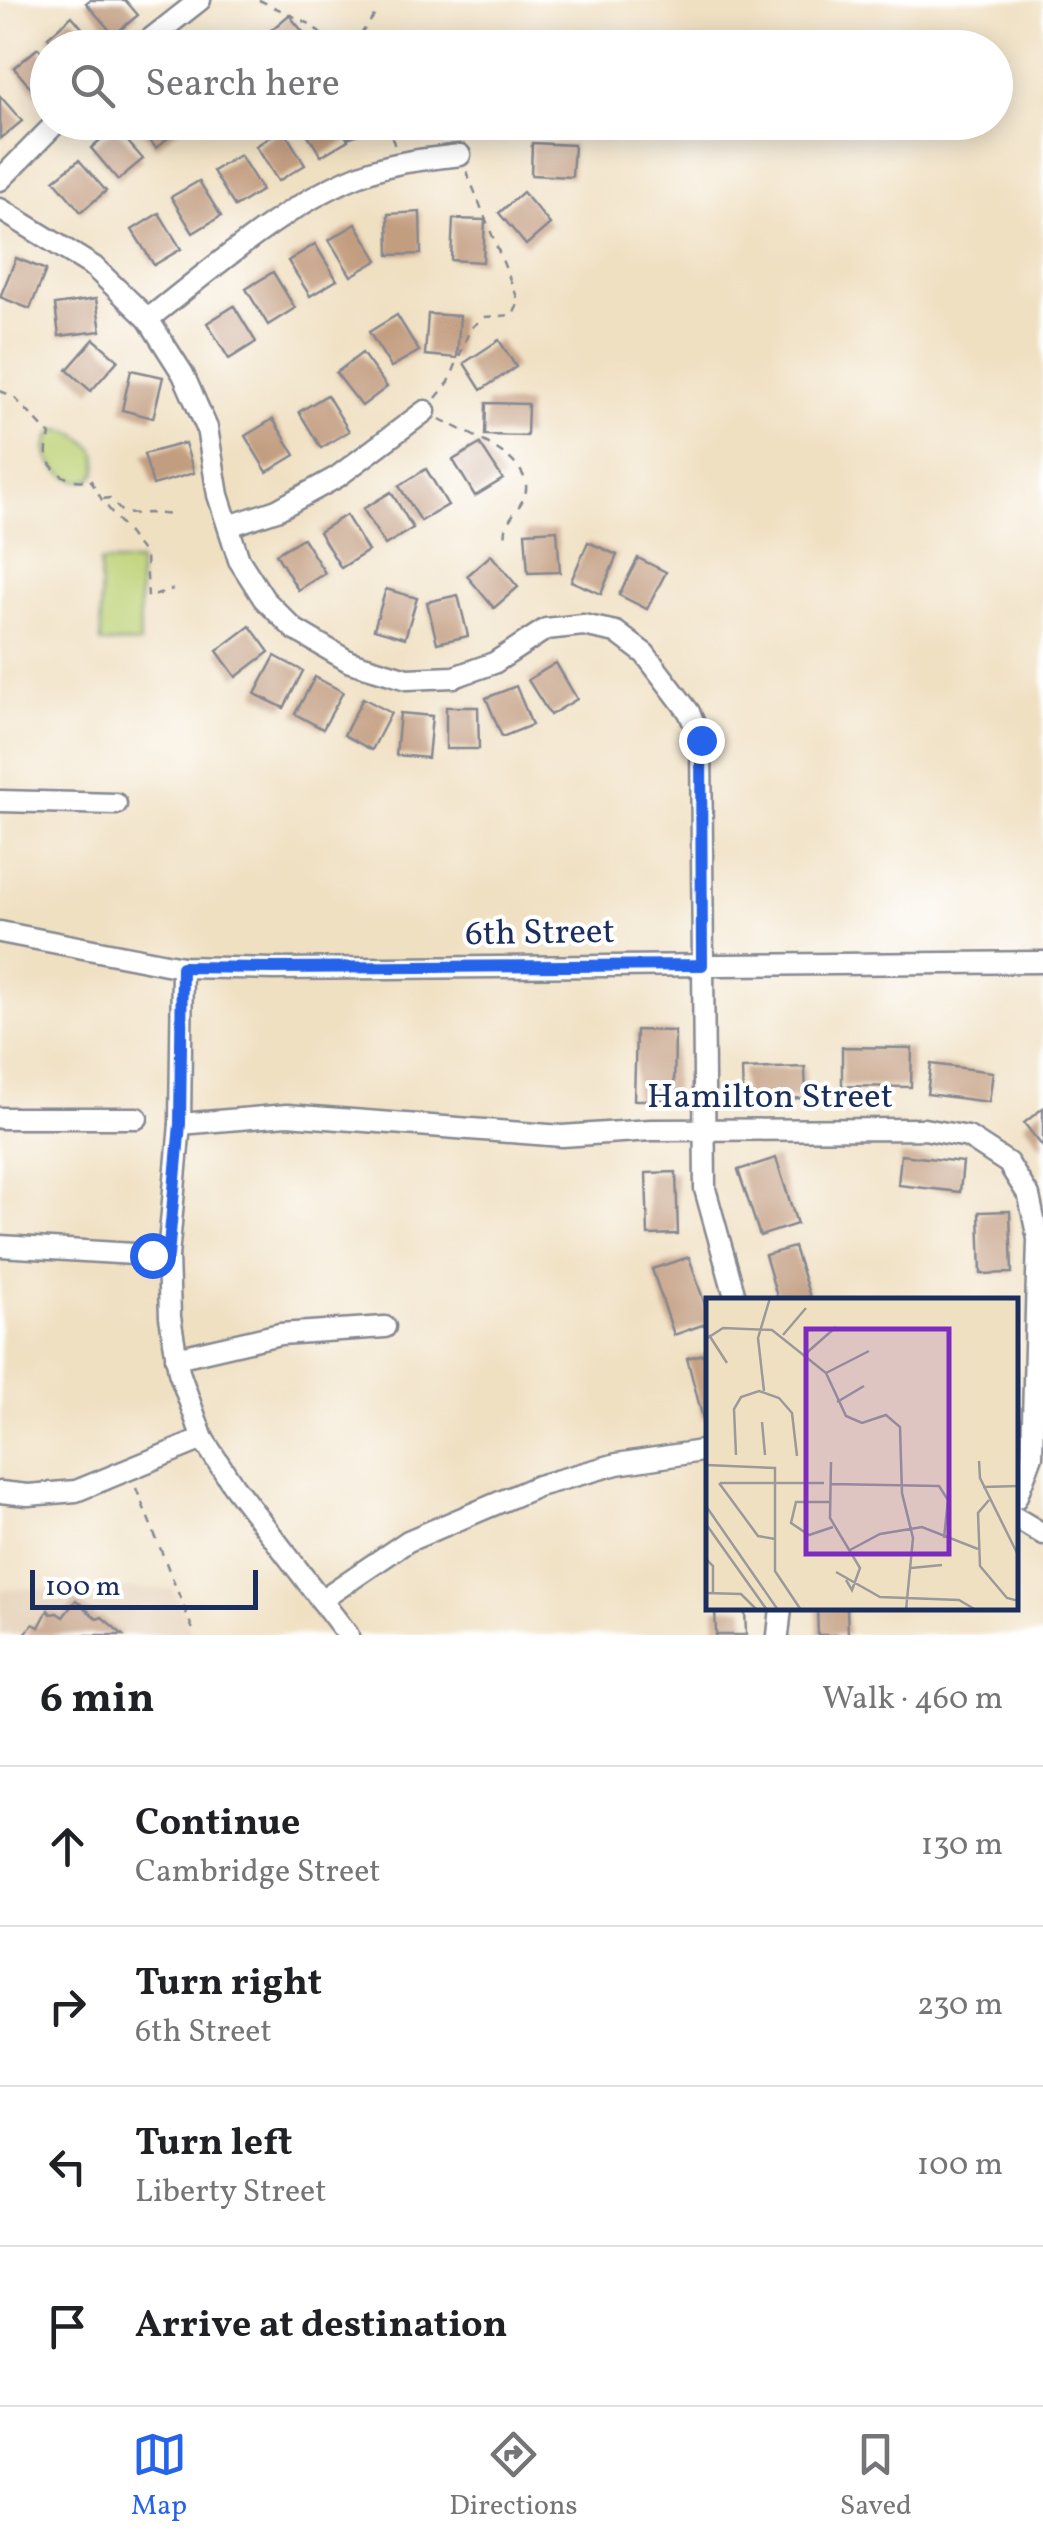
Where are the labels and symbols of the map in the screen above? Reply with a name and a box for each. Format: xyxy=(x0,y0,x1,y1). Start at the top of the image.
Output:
route end xyxy=(679,718,725,764)
street label: 6th Street xyxy=(465,909,615,959)
street label: Hamilton Street xyxy=(647,1074,893,1122)
route start xyxy=(130,1233,176,1279)
inset map xyxy=(706,1298,1018,1610)
scale bar xyxy=(30,1565,258,1610)

